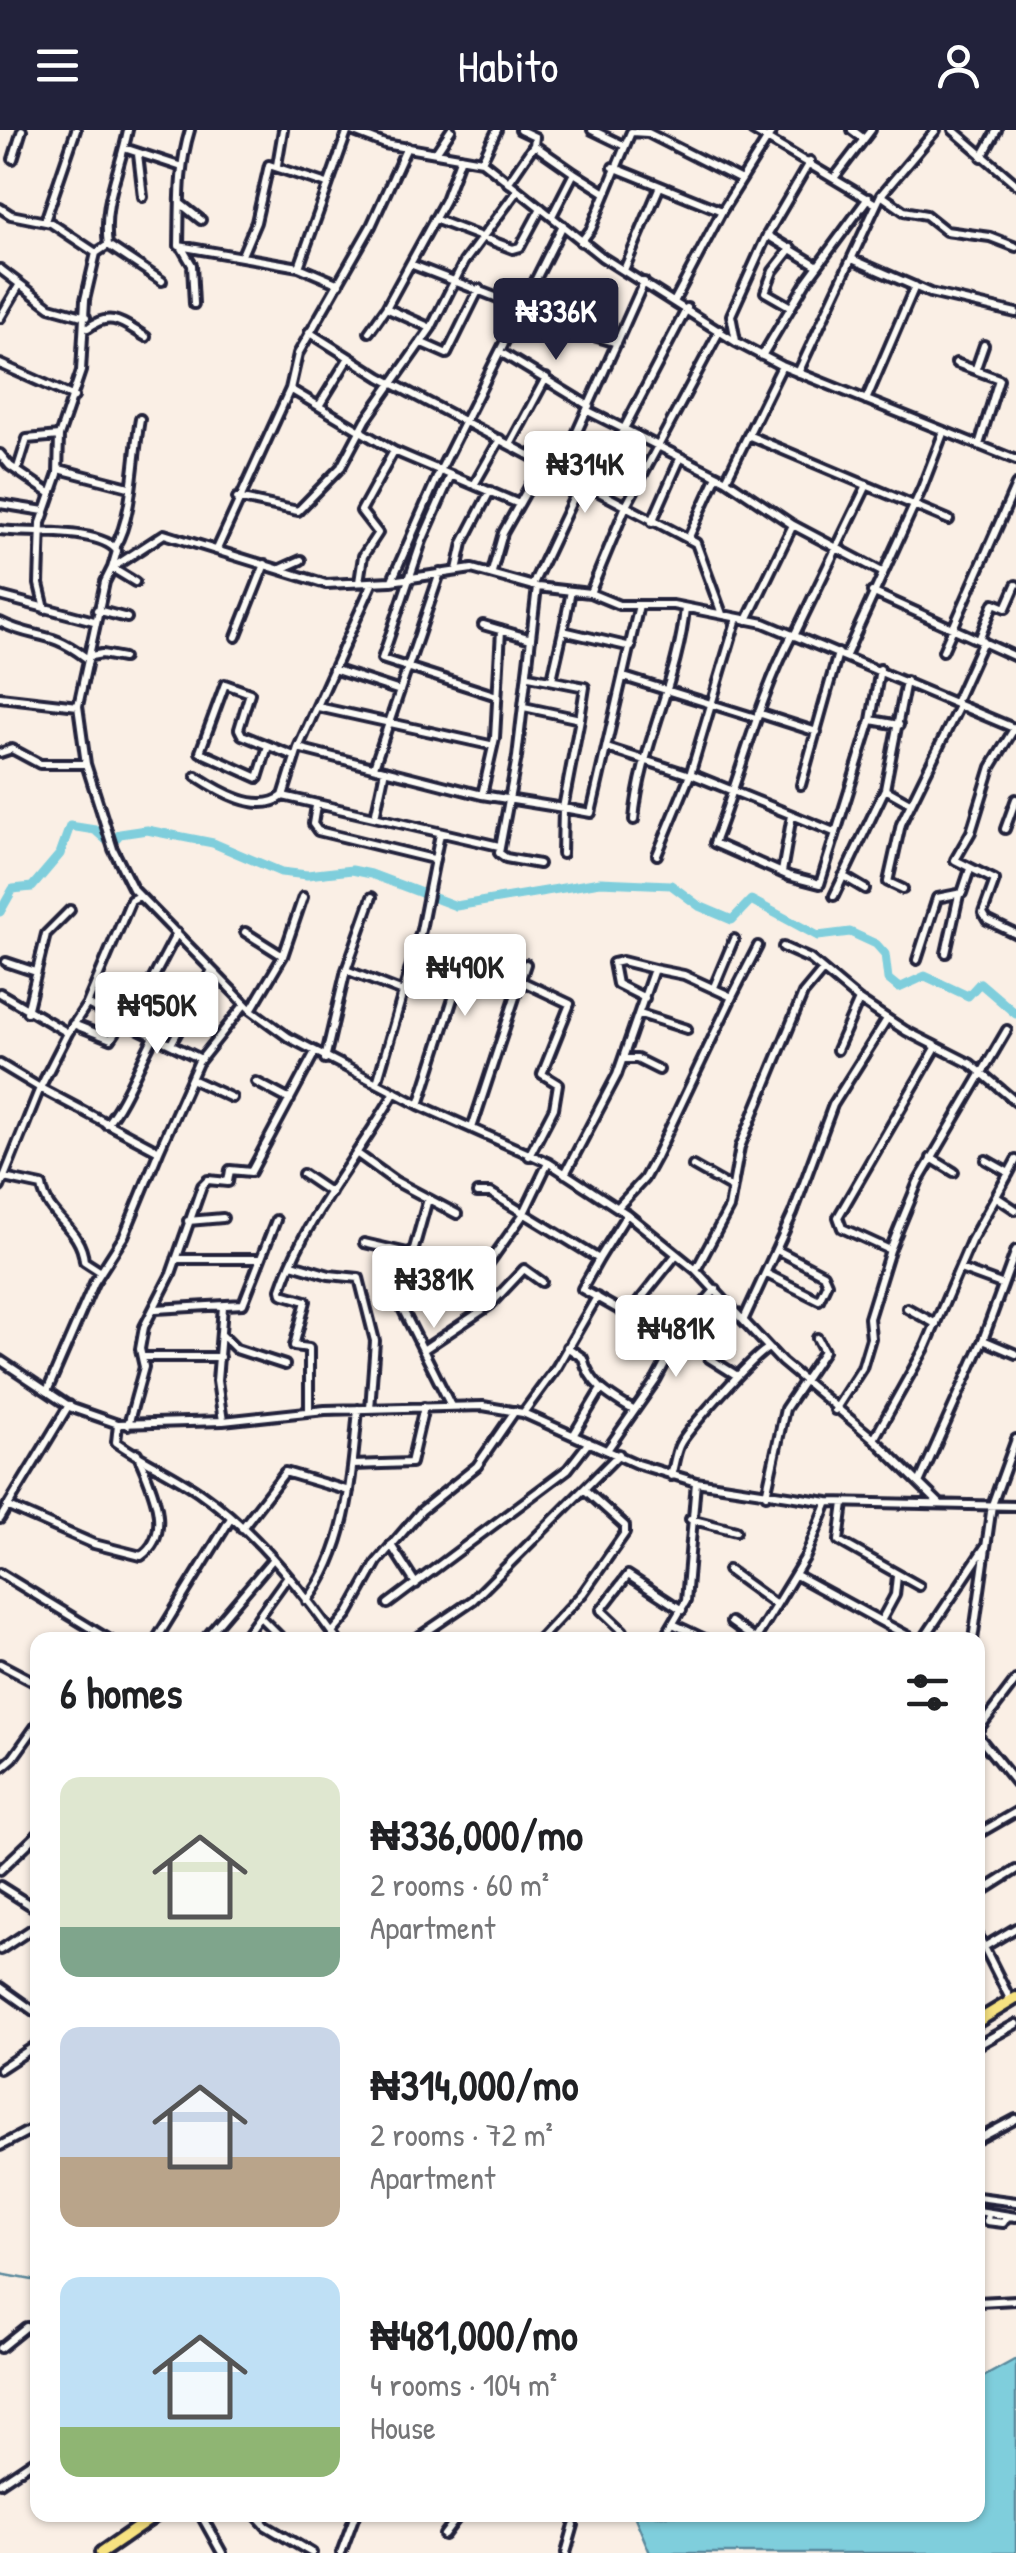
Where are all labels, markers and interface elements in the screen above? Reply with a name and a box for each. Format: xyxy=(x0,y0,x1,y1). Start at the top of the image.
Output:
text: Habito xyxy=(458,35,558,96)
icon: menu xyxy=(30,38,85,93)
icon: person xyxy=(931,38,986,93)
pin: ₦336K xyxy=(486,278,626,363)
text: ₦336K xyxy=(515,289,597,332)
pin: ₦314K xyxy=(515,431,655,516)
text: ₦314K xyxy=(546,442,624,485)
pin: ₦490K xyxy=(395,934,535,1019)
text: ₦490K xyxy=(426,945,504,988)
pin: ₦950K xyxy=(87,972,227,1057)
text: ₦950K xyxy=(117,983,197,1026)
pin: ₦381K xyxy=(364,1246,504,1331)
text: ₦381K xyxy=(394,1257,474,1300)
pin: ₦481K xyxy=(606,1295,746,1380)
text: ₦481K xyxy=(637,1306,715,1349)
text: 6 homes xyxy=(60,1664,182,1721)
icon: filters xyxy=(900,1665,955,1720)
text: ₦336,000/mo xyxy=(370,1806,583,1863)
icon: home xyxy=(140,1817,260,1937)
text: 2 rooms · 60 m² xyxy=(370,1863,549,1906)
text: Apartment xyxy=(370,1906,495,1949)
text: ₦314,000/mo xyxy=(370,2056,578,2113)
icon: home xyxy=(140,2067,260,2187)
text: 2 rooms · 72 m² xyxy=(370,2113,553,2156)
text: Apartment xyxy=(370,2156,495,2199)
text: ₦481,000/mo xyxy=(370,2306,578,2363)
icon: home xyxy=(140,2317,260,2437)
text: 4 rooms · 104 m² xyxy=(370,2363,557,2406)
text: House xyxy=(370,2406,436,2449)

